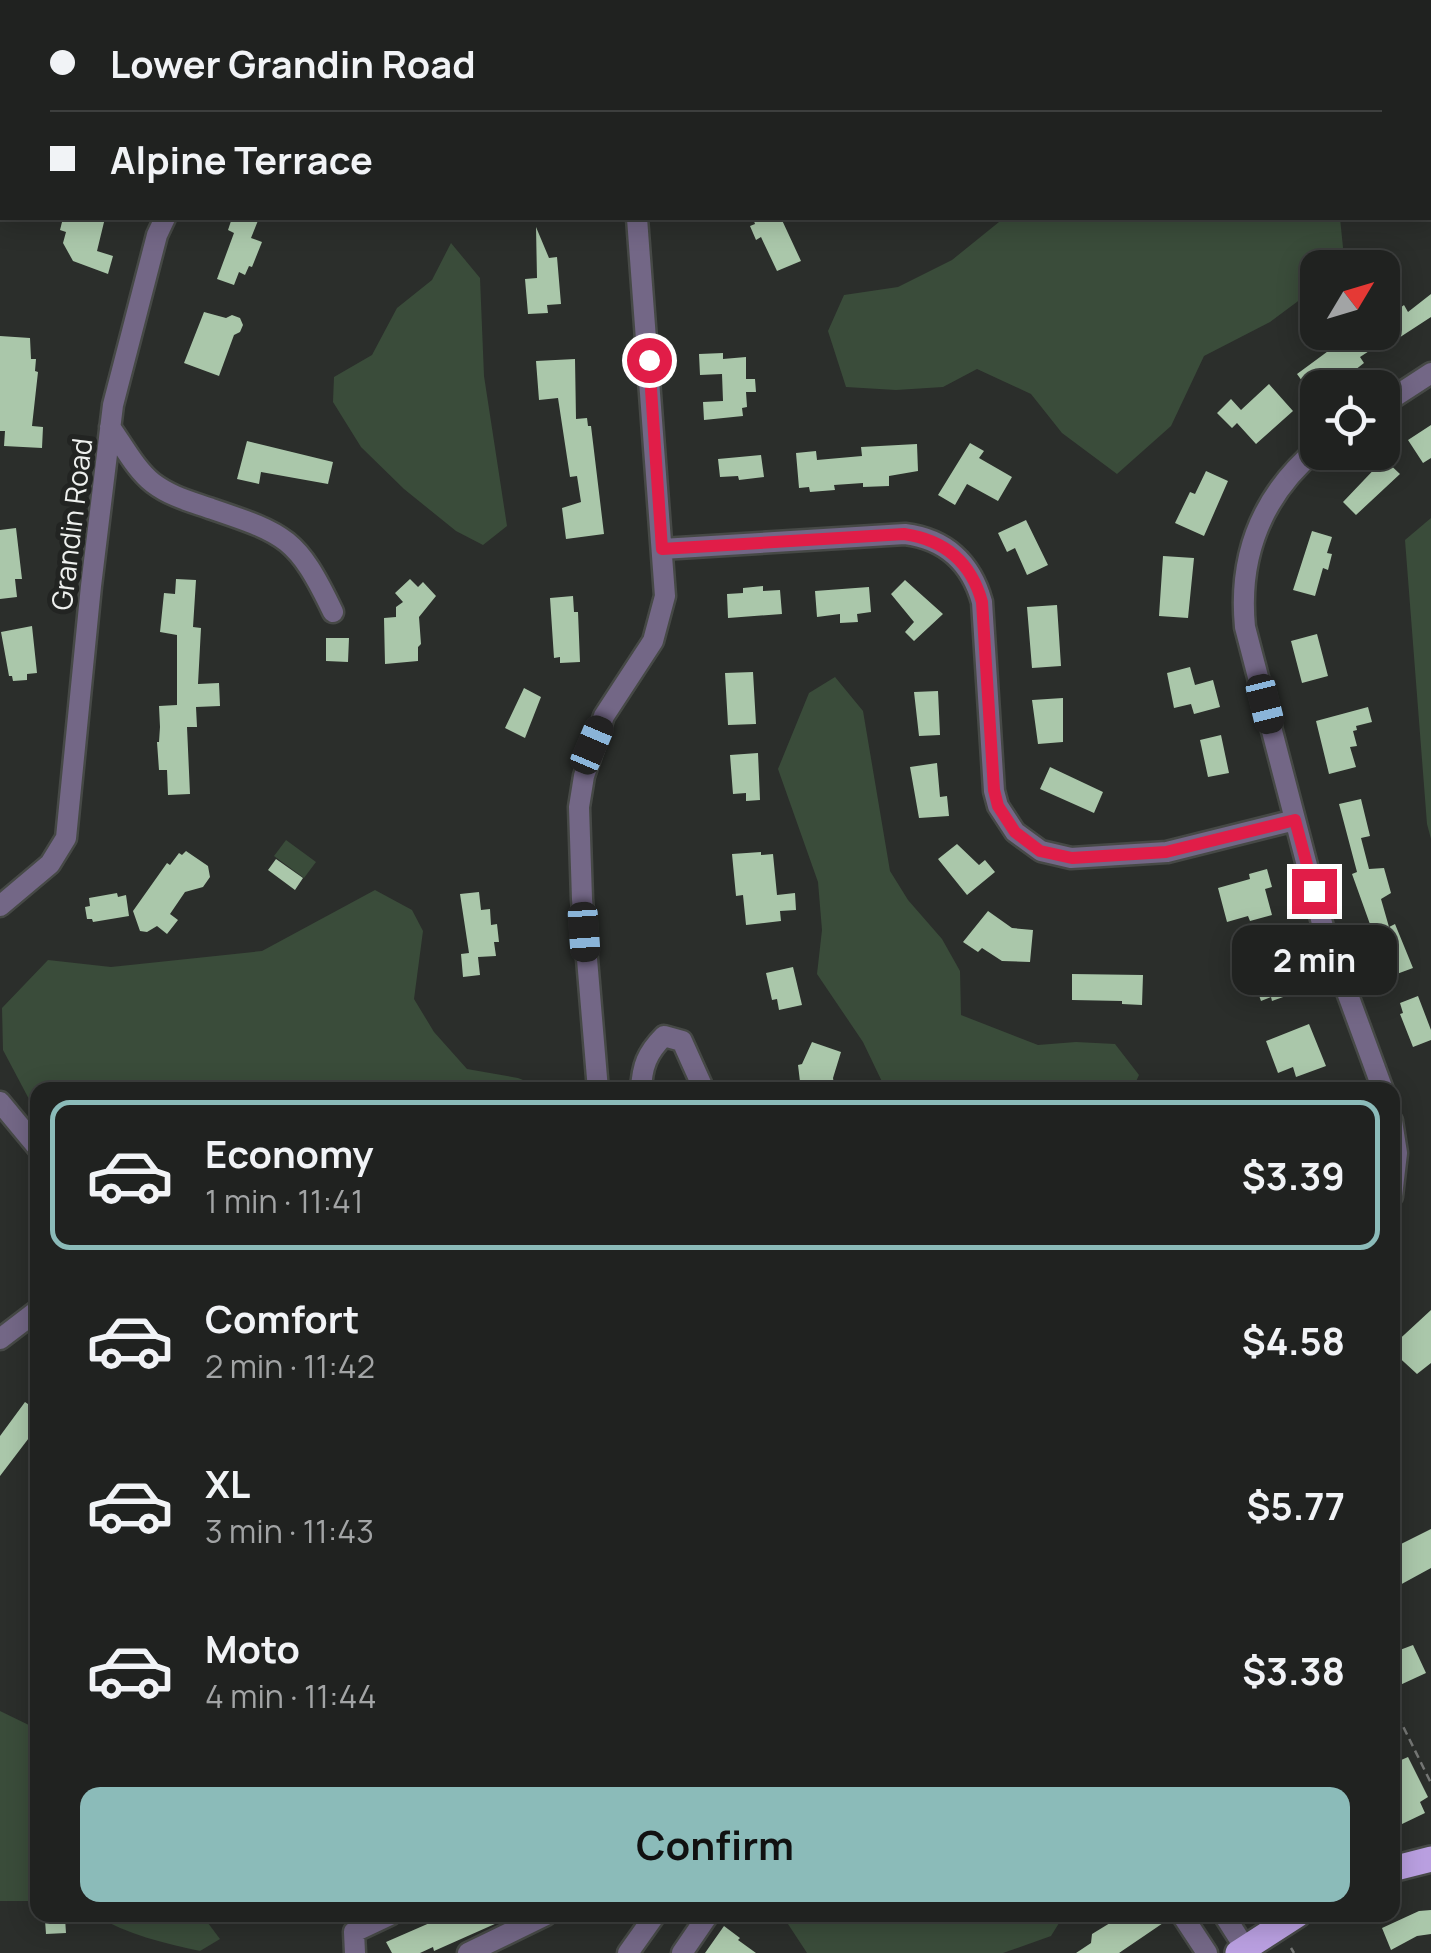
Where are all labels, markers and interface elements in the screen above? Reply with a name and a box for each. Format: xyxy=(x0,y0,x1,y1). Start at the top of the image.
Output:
text: Lower Grandin Road xyxy=(110,37,476,89)
text: Alpine Terrace xyxy=(110,133,373,185)
north arrow xyxy=(1300,250,1400,350)
map controls xyxy=(1300,250,1400,470)
route start xyxy=(627,338,672,383)
button: locate xyxy=(1300,370,1400,470)
street label: Grandin Road xyxy=(42,436,100,612)
car xyxy=(1243,671,1287,737)
car xyxy=(566,712,618,778)
route end xyxy=(1292,869,1337,914)
car xyxy=(567,901,601,963)
callout: 2 min xyxy=(1232,926,1396,996)
text: 2 min xyxy=(1273,938,1356,982)
text: Economy xyxy=(205,1127,374,1179)
icon: car xyxy=(85,1130,175,1220)
text: $3.39 xyxy=(1242,1149,1345,1201)
text: 1 min · 11:41 xyxy=(205,1179,363,1223)
text: Comfort xyxy=(205,1292,359,1344)
icon: car xyxy=(85,1295,175,1385)
text: $4.58 xyxy=(1242,1314,1345,1366)
text: 2 min · 11:42 xyxy=(205,1344,375,1388)
text: XL xyxy=(205,1457,250,1509)
icon: car xyxy=(85,1460,175,1550)
text: $5.77 xyxy=(1247,1479,1345,1531)
text: 3 min · 11:43 xyxy=(205,1509,374,1553)
text: Moto xyxy=(205,1622,300,1674)
icon: car xyxy=(85,1625,175,1715)
text: $3.38 xyxy=(1242,1644,1345,1696)
text: 4 min · 11:44 xyxy=(205,1674,377,1718)
button: Confirm xyxy=(80,1787,1350,1902)

